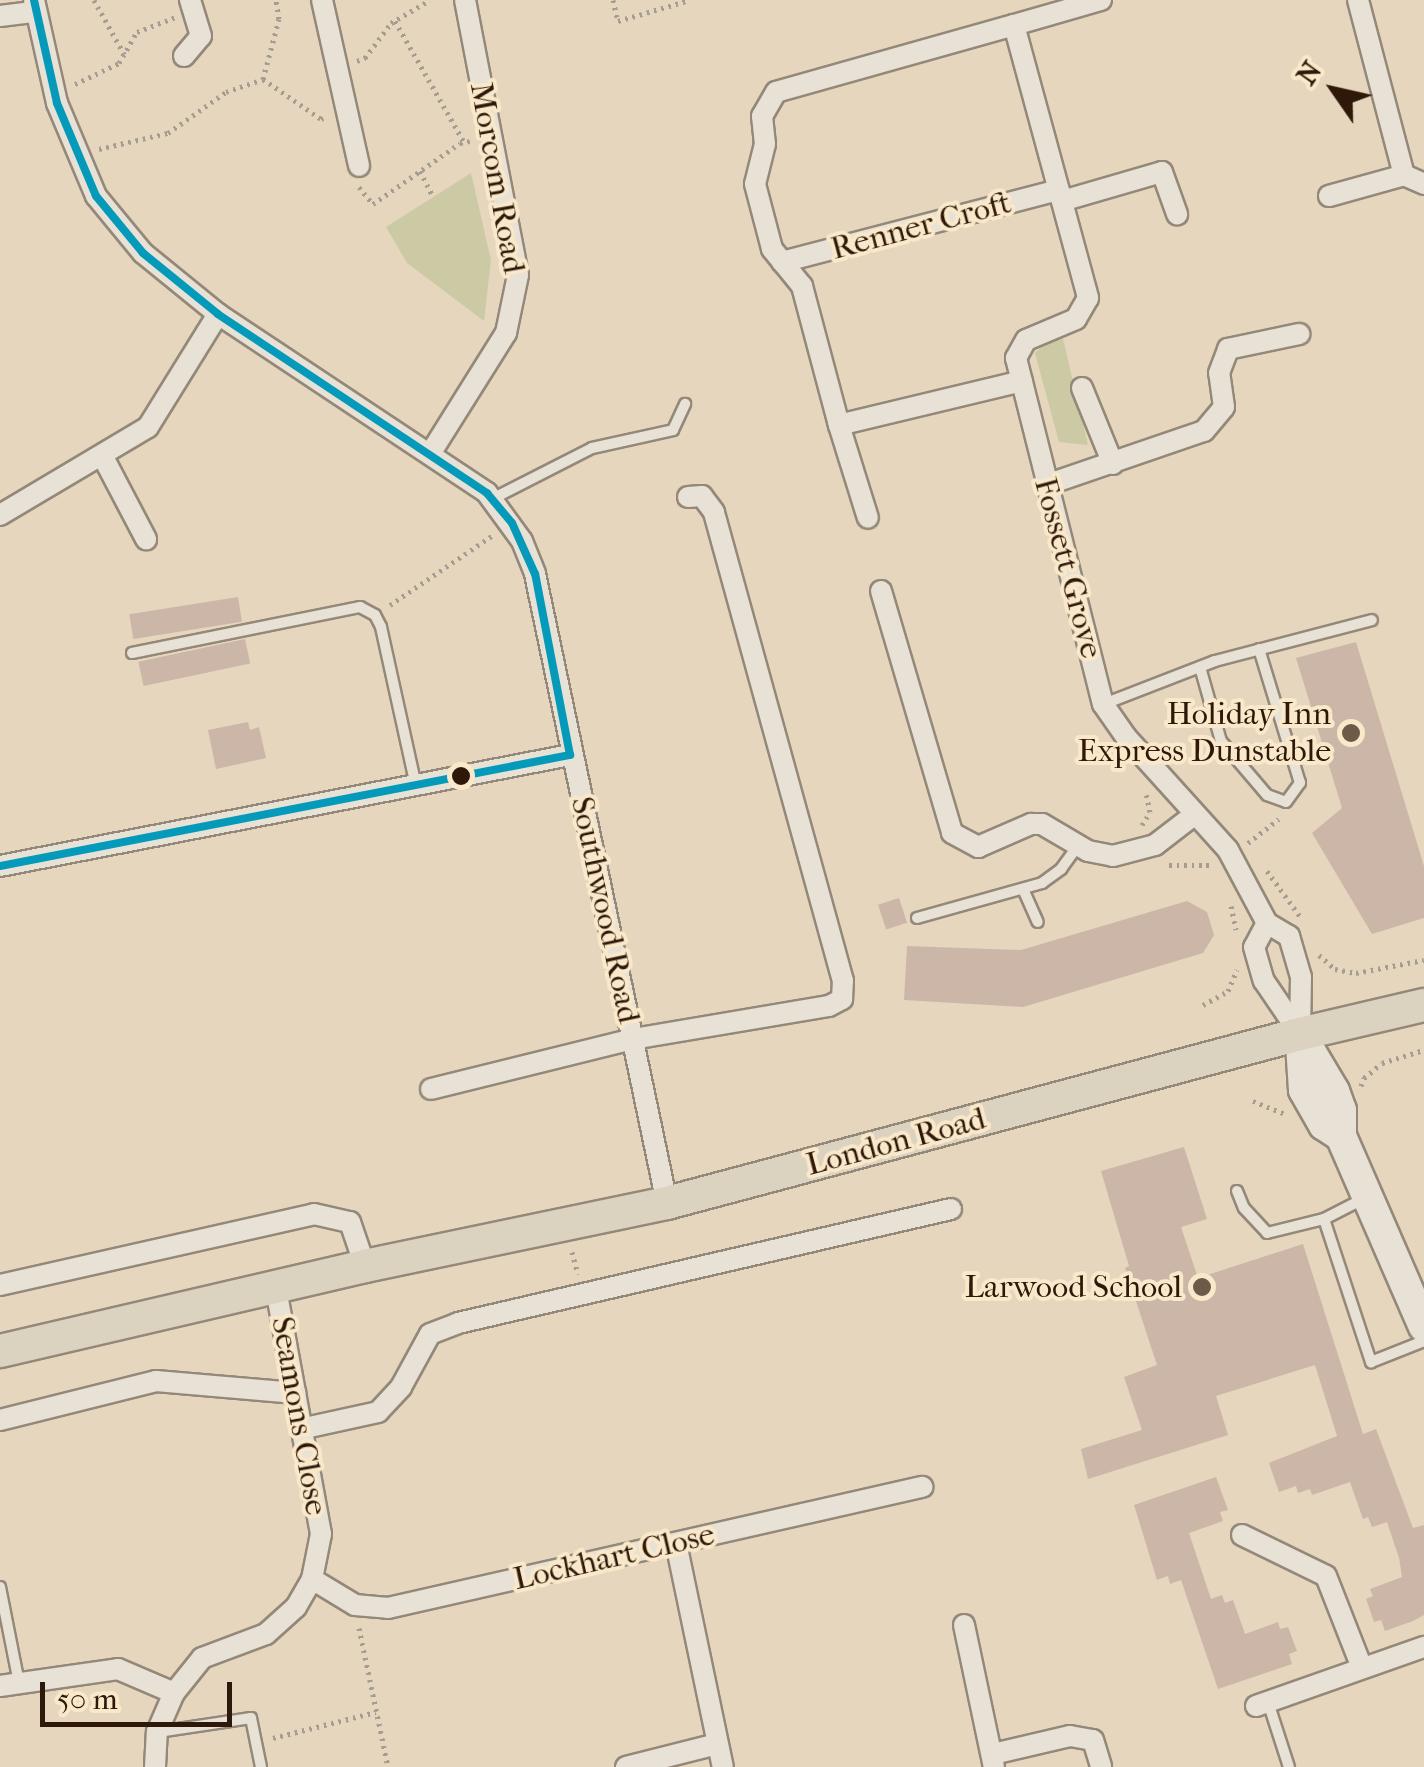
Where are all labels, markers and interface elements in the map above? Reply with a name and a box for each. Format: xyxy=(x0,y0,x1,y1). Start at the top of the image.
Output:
north arrow xyxy=(1284,40,1384,140)
text: N xyxy=(1289,55,1328,91)
street label: Morcom Road xyxy=(461,80,533,276)
street label: Renner Croft xyxy=(827,184,1015,268)
street label: Fossett Grove xyxy=(1025,474,1111,662)
place label: Holiday Inn Express Dunstable xyxy=(1078,696,1331,771)
marker: Holiday Inn Express Dunstable xyxy=(1340,722,1362,744)
unlabelled marker xyxy=(451,766,471,786)
street label: Southwood Road xyxy=(562,793,648,1027)
street label: London Road xyxy=(802,1100,990,1184)
place label: Larwood School xyxy=(965,1268,1182,1306)
marker: Larwood School xyxy=(1191,1276,1213,1298)
street label: Seamons Close xyxy=(263,1314,335,1518)
street label: Lockhart Close xyxy=(510,1515,718,1599)
scale bar xyxy=(45,1662,238,1724)
text: 50 m xyxy=(57,1682,118,1717)

